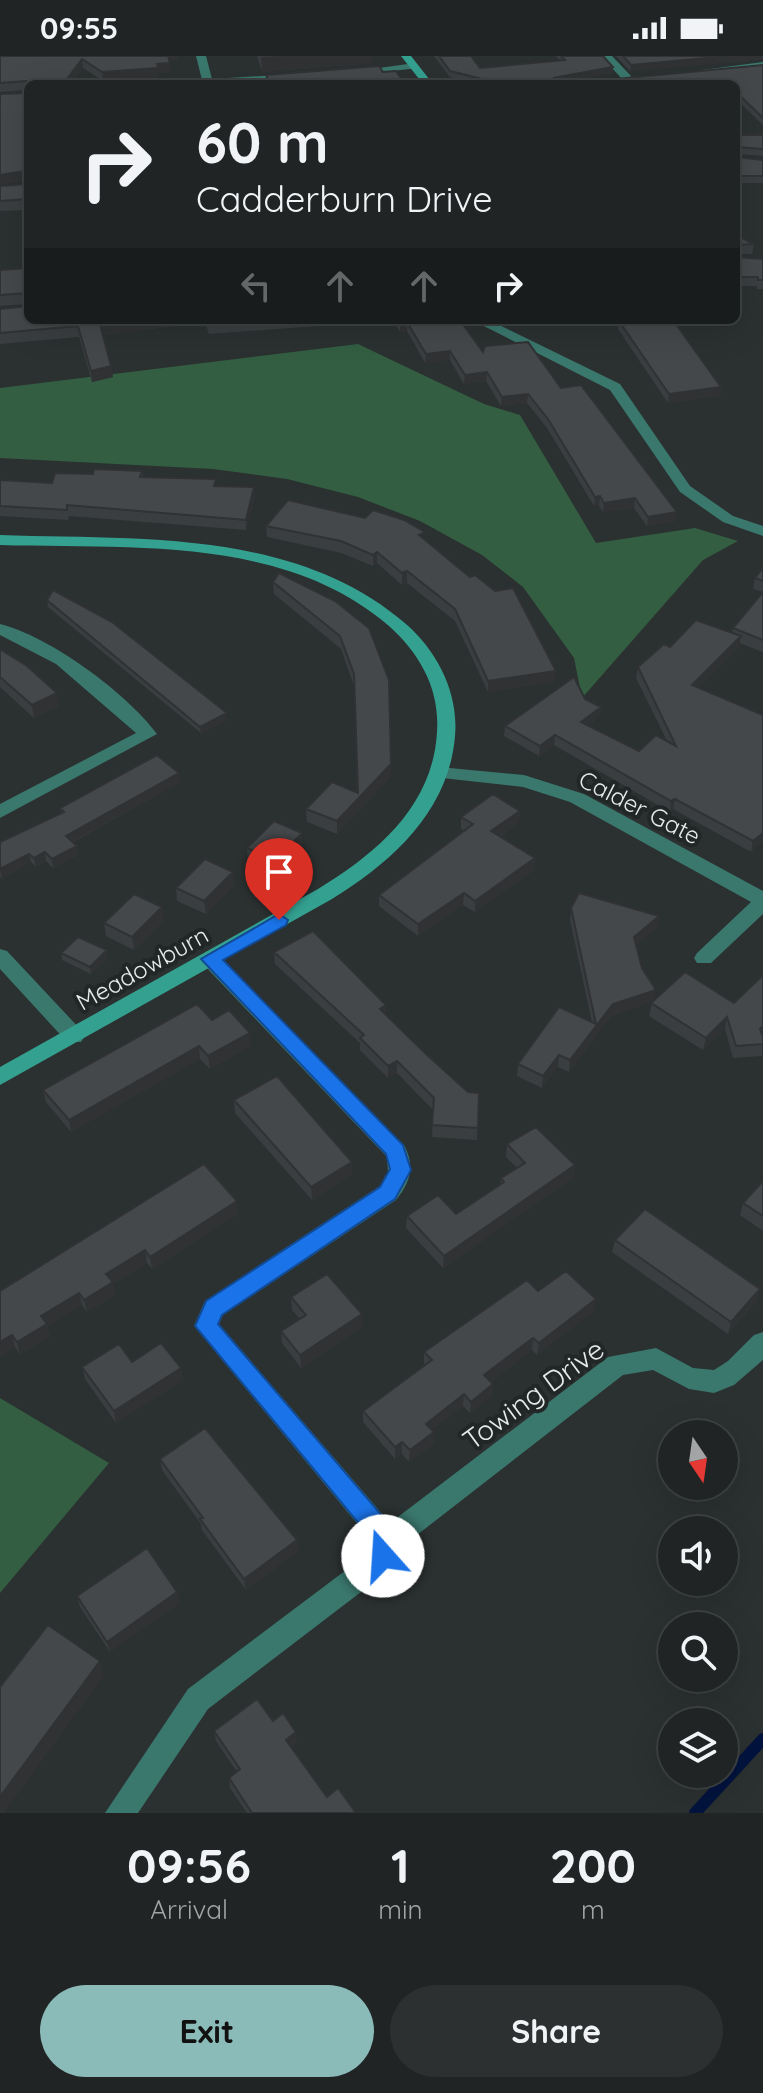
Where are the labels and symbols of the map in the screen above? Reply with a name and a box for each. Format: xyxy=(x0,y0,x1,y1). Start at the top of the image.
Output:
street label: Calder Gate xyxy=(574,764,706,850)
pin xyxy=(245,838,313,920)
street label: Meadowburn xyxy=(71,919,213,1017)
street label: Towing Drive xyxy=(455,1331,611,1457)
north arrow xyxy=(658,1420,738,1500)
position arrow xyxy=(341,1514,425,1598)

